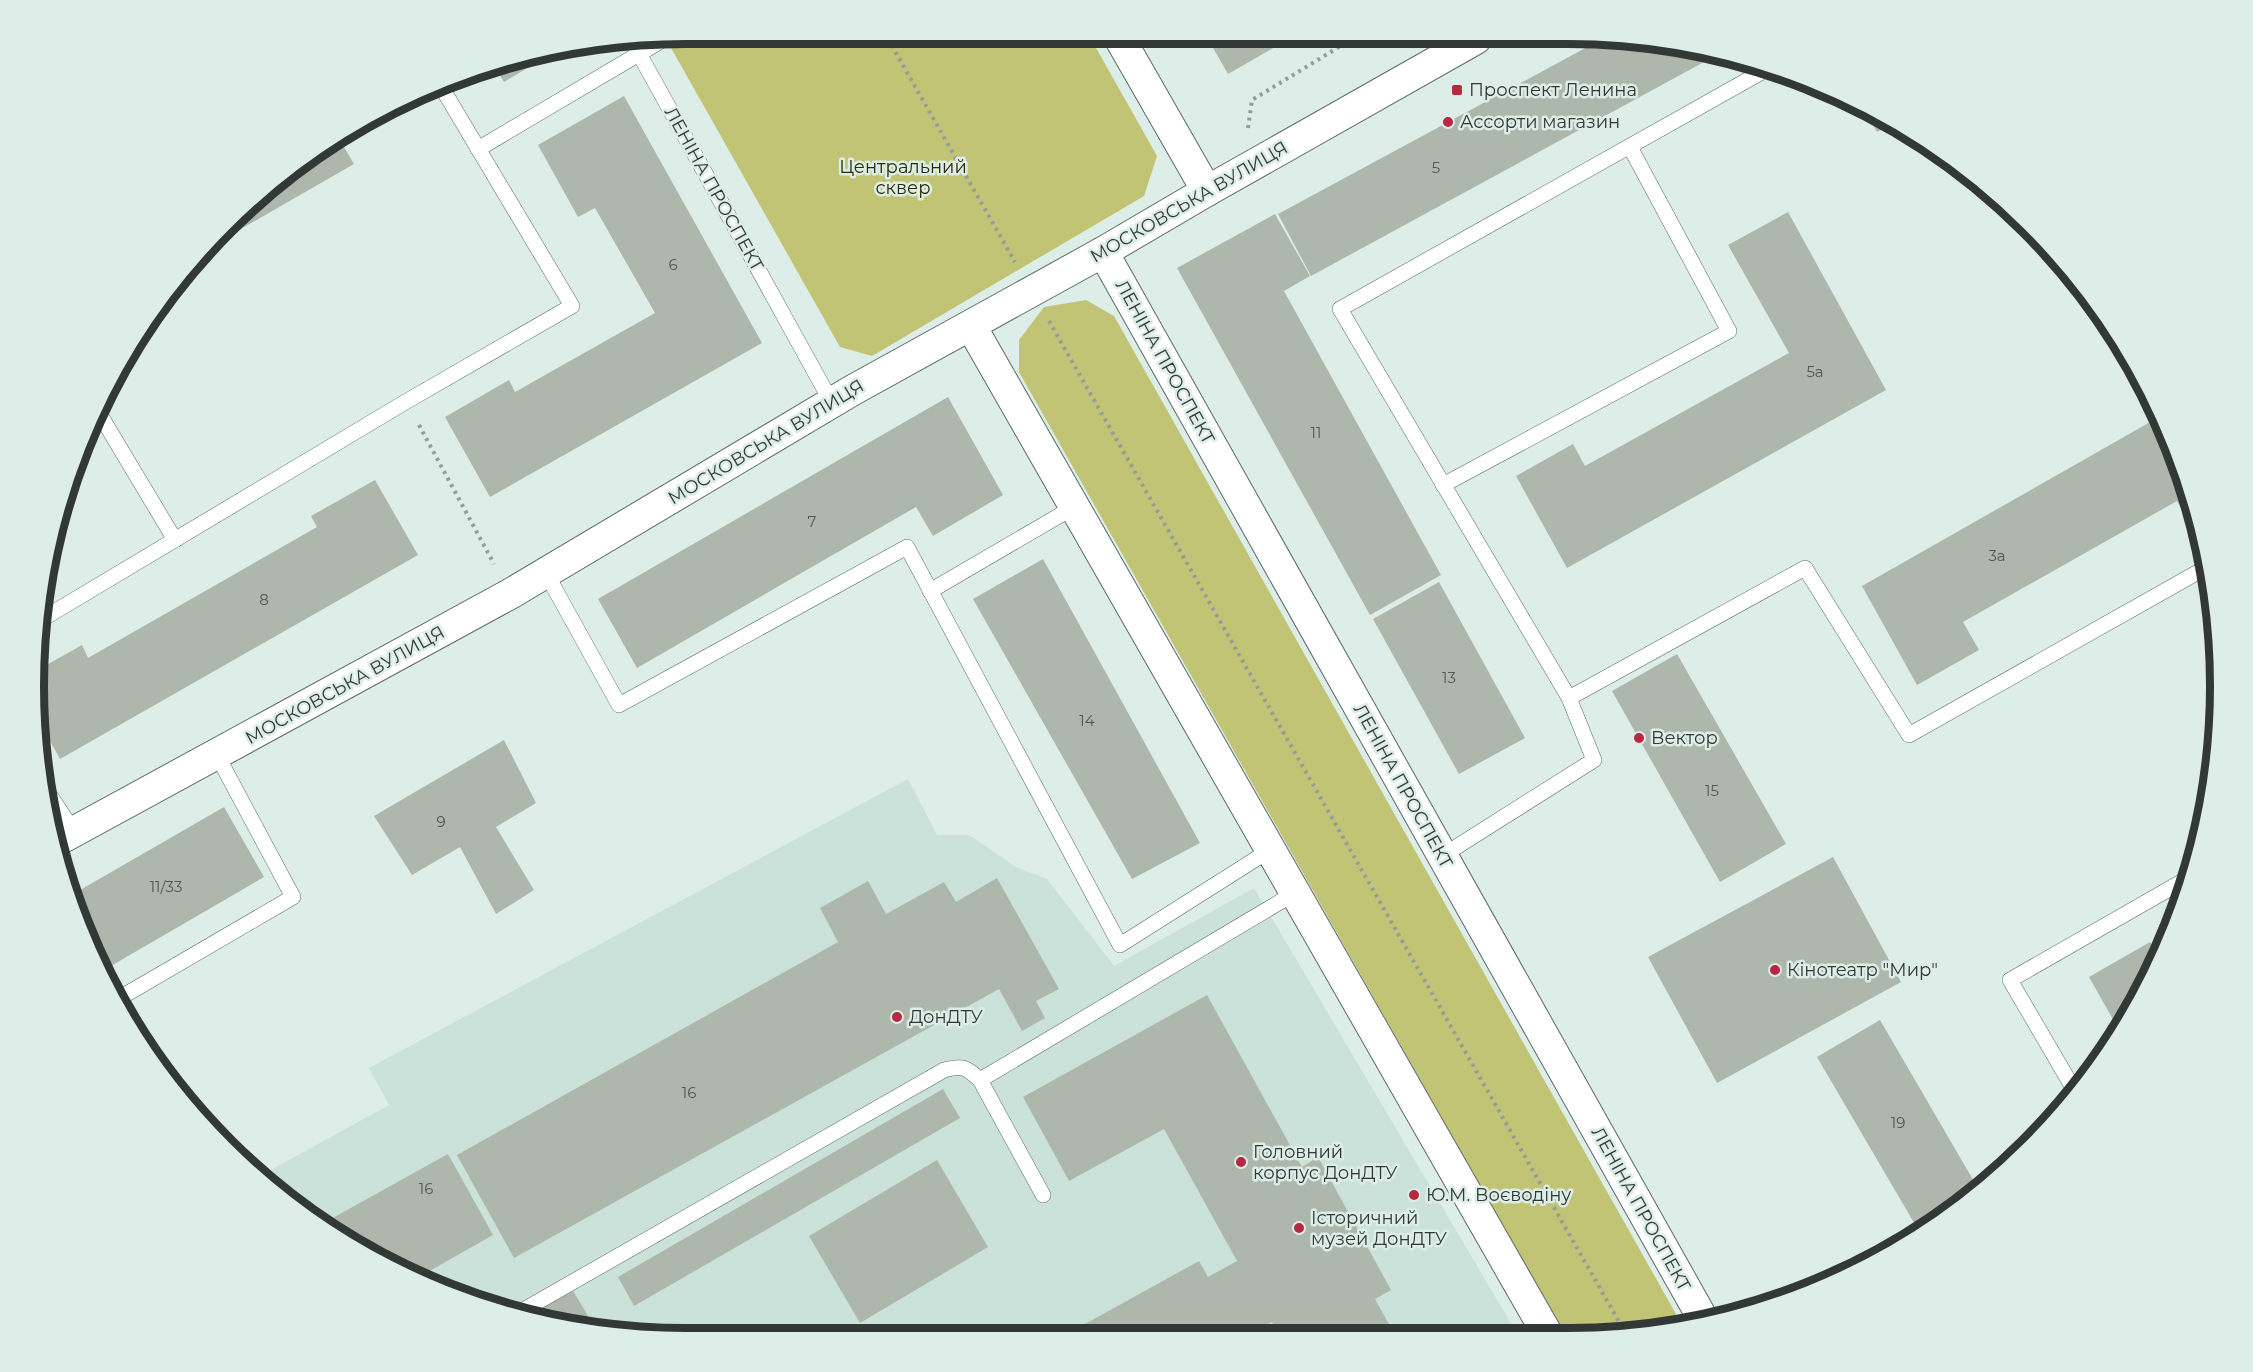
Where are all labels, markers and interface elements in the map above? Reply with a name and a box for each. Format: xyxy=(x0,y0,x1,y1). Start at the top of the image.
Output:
place label: Проспект Ленина xyxy=(1469,79,1637,101)
marker: Проспект Ленина xyxy=(1450,83,1464,97)
street label: ЛЕНІНА ПРОСПЕКТ xyxy=(660,103,769,275)
place label: Ассорти магазин xyxy=(1460,111,1620,133)
marker: Ассорти магазин xyxy=(1441,115,1455,129)
street label: МОСКОВСЬКА ВУЛИЦЯ xyxy=(1086,136,1292,268)
park label: Центральний сквер xyxy=(839,156,967,199)
house number: 5 xyxy=(1432,158,1440,177)
house number: 6 xyxy=(668,255,678,274)
street label: ЛЕНІНА ПРОСПЕКТ xyxy=(1111,276,1220,448)
house number: 5а xyxy=(1806,362,1824,381)
street label: МОСКОВСЬКА ВУЛИЦЯ xyxy=(664,375,868,509)
house number: 11 xyxy=(1311,423,1321,442)
house number: 7 xyxy=(808,512,817,531)
house number: 3а xyxy=(1988,546,2006,565)
house number: 8 xyxy=(259,590,269,609)
street label: МОСКОВСЬКА ВУЛИЦЯ xyxy=(241,621,449,749)
house number: 13 xyxy=(1442,668,1456,687)
street label: ЛЕНІНА ПРОСПЕКТ xyxy=(1349,700,1458,872)
house number: 14 xyxy=(1079,711,1095,730)
place label: Вектор xyxy=(1651,727,1718,749)
marker: Вектор xyxy=(1632,731,1646,745)
house number: 15 xyxy=(1705,781,1719,800)
house number: 9 xyxy=(436,812,446,831)
house number: 11/33 xyxy=(150,877,182,896)
place label: Кінотеатр "Мир" xyxy=(1787,959,1938,981)
marker: Кінотеатр "Мир" xyxy=(1768,963,1782,977)
place label: ДонДТУ xyxy=(909,1006,984,1028)
marker: ДонДТУ xyxy=(890,1010,904,1024)
house number: 16 xyxy=(682,1083,696,1102)
house number: 19 xyxy=(1891,1113,1905,1132)
street label: ЛЕНІНА ПРОСПЕКТ xyxy=(1587,1123,1696,1295)
place label: Головний корпус ДонДТУ xyxy=(1253,1141,1398,1184)
marker: Головний корпус ДонДТУ xyxy=(1234,1155,1248,1169)
house number: 16 xyxy=(419,1179,433,1198)
place label: Ю.М. Воєводіну xyxy=(1426,1184,1571,1206)
marker: Ю.М. Воєводіну xyxy=(1407,1188,1421,1202)
place label: Історичний музей ДонДТУ xyxy=(1311,1207,1448,1250)
marker: Історичний музей ДонДТУ xyxy=(1292,1221,1306,1235)

